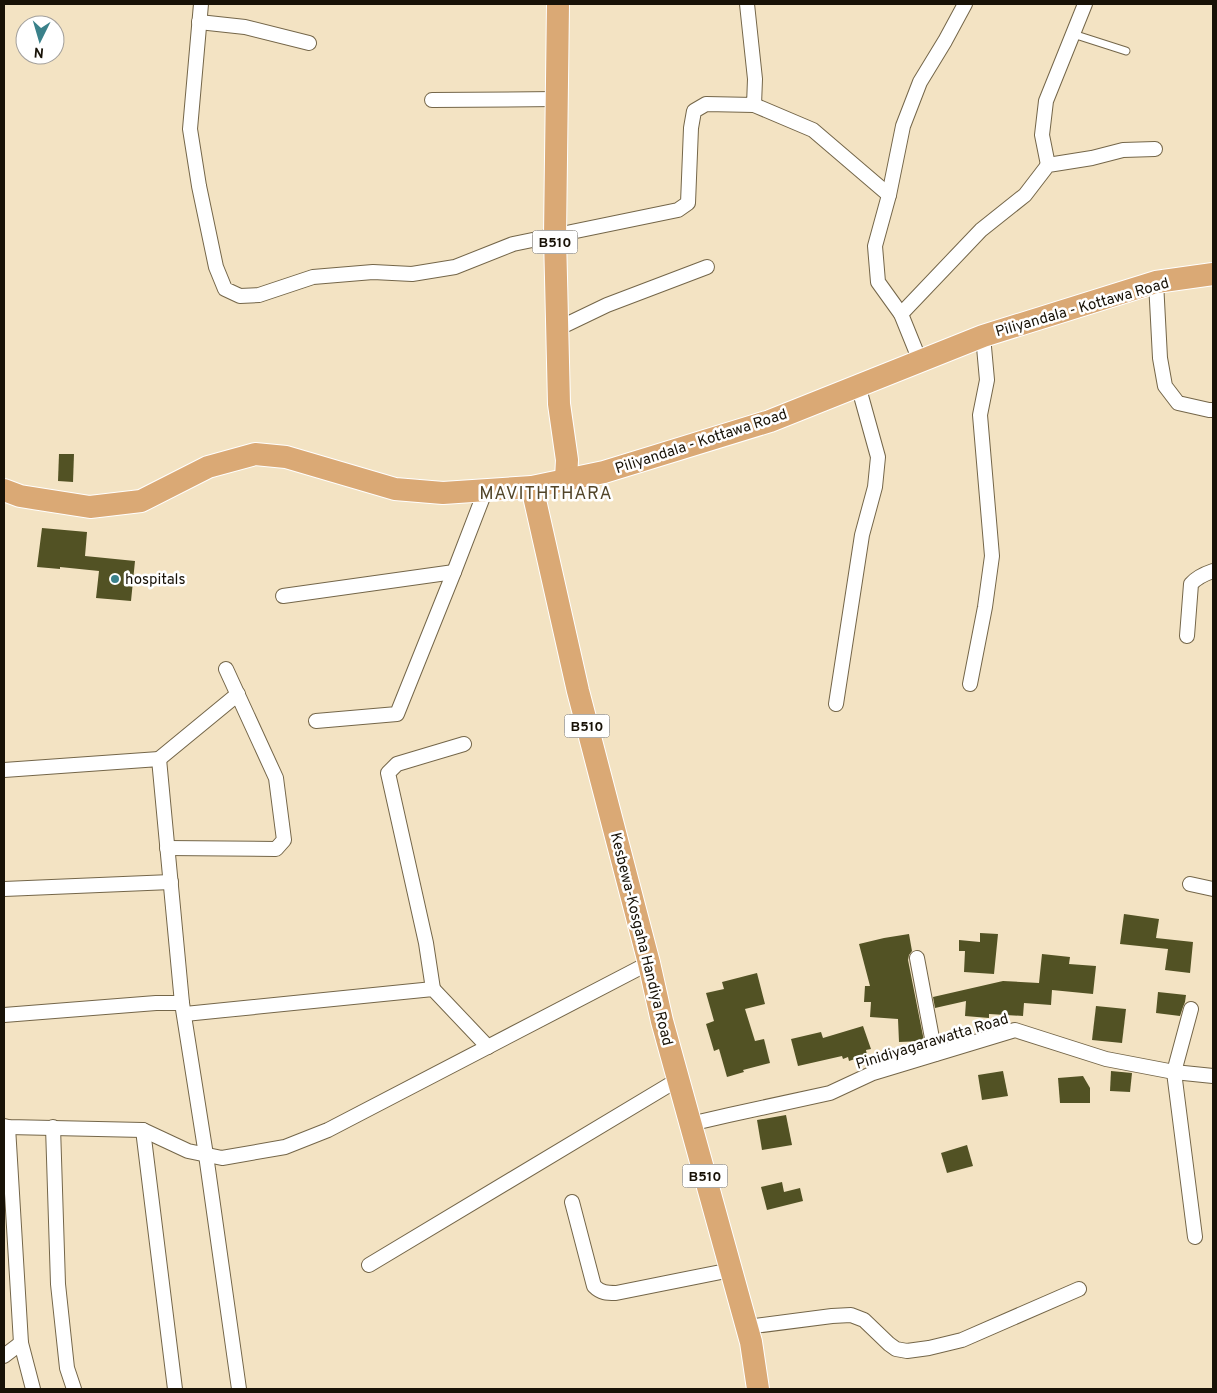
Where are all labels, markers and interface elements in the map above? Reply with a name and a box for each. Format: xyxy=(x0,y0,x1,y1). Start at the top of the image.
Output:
north arrow xyxy=(15,15,65,65)
text: N xyxy=(33,43,45,60)
road number: B510 xyxy=(532,230,578,253)
street label: Piliyandala - Kottawa Road xyxy=(993,275,1171,342)
street label: Piliyandala - Kottawa Road xyxy=(613,406,790,479)
district label: MAVITHTHARA xyxy=(479,483,613,506)
place label: hospitals xyxy=(125,571,186,590)
marker: hospitals xyxy=(109,573,121,585)
road number: B510 xyxy=(564,714,610,738)
street label: Kesbewa-Kosgaha Handiya Road xyxy=(605,831,676,1048)
street label: Pinidiyagarawatta Road xyxy=(854,1010,1011,1075)
road number: B510 xyxy=(682,1164,728,1188)

